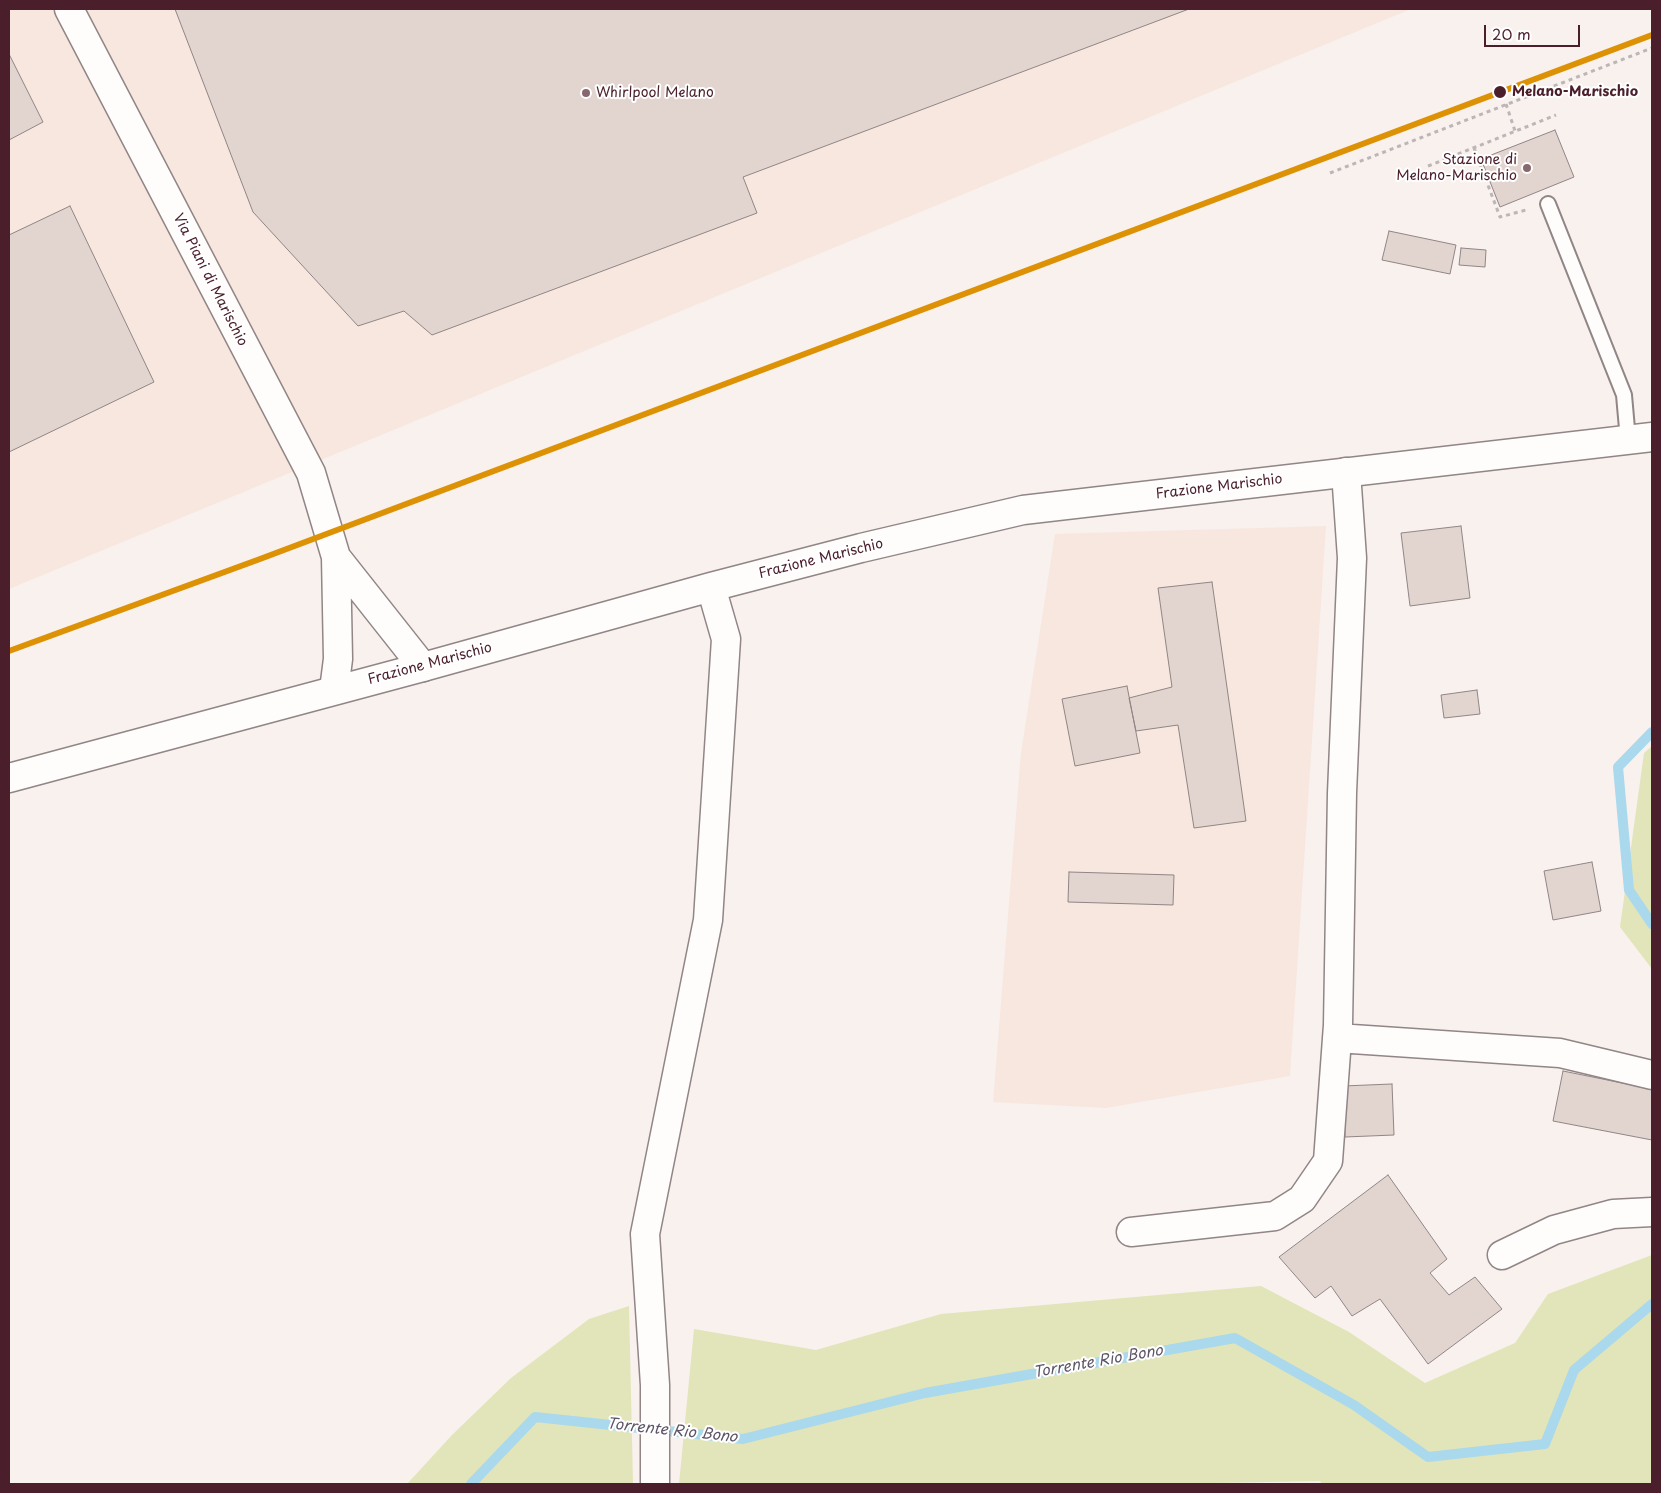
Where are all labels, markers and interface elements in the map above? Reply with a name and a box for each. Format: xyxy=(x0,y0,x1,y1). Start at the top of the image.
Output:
scale bar xyxy=(1486,15,1582,47)
text: 20 m xyxy=(1492,22,1531,45)
marker: Melano-Marischio xyxy=(1492,84,1508,100)
place label: Melano-Marischio xyxy=(1512,84,1638,100)
place label: Whirlpool Melano xyxy=(596,85,714,101)
marker: Whirlpool Melano xyxy=(580,87,592,99)
place label: Stazione di Melano-Marischio xyxy=(1396,152,1517,184)
marker: Stazione di Melano-Marischio xyxy=(1521,162,1533,174)
street label: Via Piani di Marischio xyxy=(169,211,251,349)
street label: Frazione Marischio xyxy=(1155,471,1283,503)
street label: Frazione Marischio xyxy=(757,535,885,583)
street label: Frazione Marischio xyxy=(366,639,494,689)
water label: Torrente Rio Bono xyxy=(1032,1342,1164,1382)
water label: Torrente Rio Bono xyxy=(606,1415,738,1447)

